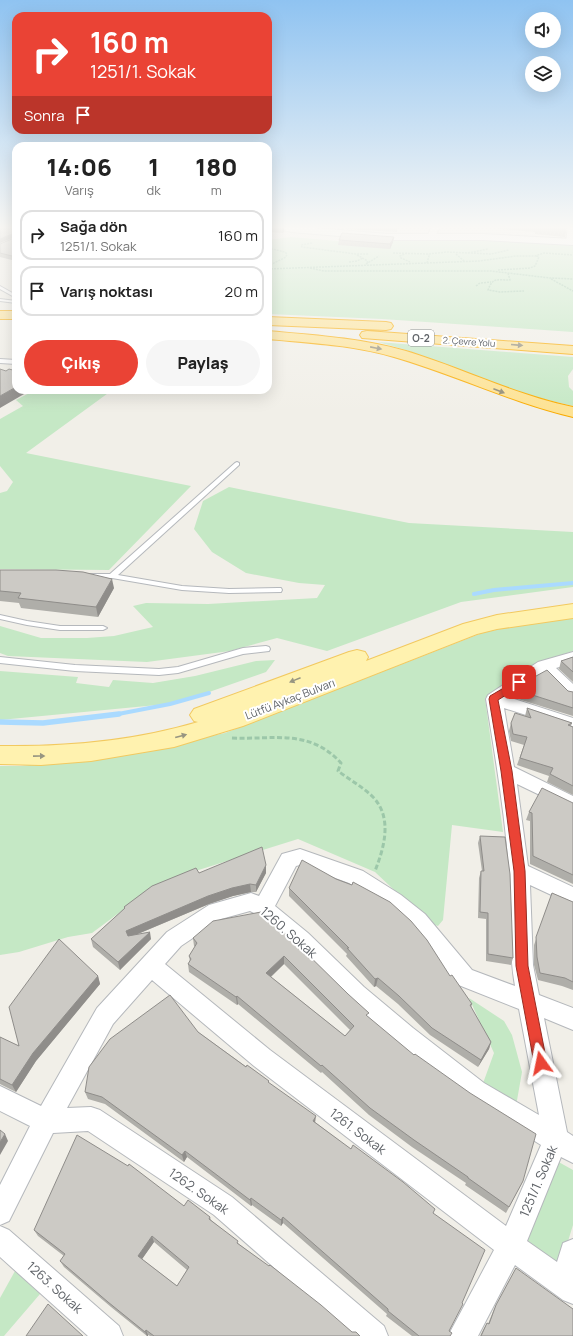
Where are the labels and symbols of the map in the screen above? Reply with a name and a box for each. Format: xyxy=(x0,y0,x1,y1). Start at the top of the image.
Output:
road number: O-2 xyxy=(408,330,434,346)
street label: 2. Çevre Yolu xyxy=(442,333,496,350)
one-way arrow xyxy=(511,342,523,349)
one-way arrow xyxy=(370,345,382,351)
one-way arrow xyxy=(493,388,505,394)
pin xyxy=(502,665,536,699)
street label: Lütfü Aykaç Bulvarı xyxy=(243,675,337,723)
one-way arrow xyxy=(289,677,300,683)
one-way arrow xyxy=(175,733,188,739)
one-way arrow xyxy=(33,752,45,759)
street label: 1260. Sokak xyxy=(257,902,322,962)
position arrow xyxy=(520,1042,562,1084)
street label: 1261. Sokak xyxy=(326,1104,390,1159)
street label: 1251/1. Sokak xyxy=(515,1142,561,1220)
street label: 1262. Sokak xyxy=(165,1164,233,1219)
street label: 1263. Sokak xyxy=(23,1257,87,1317)

